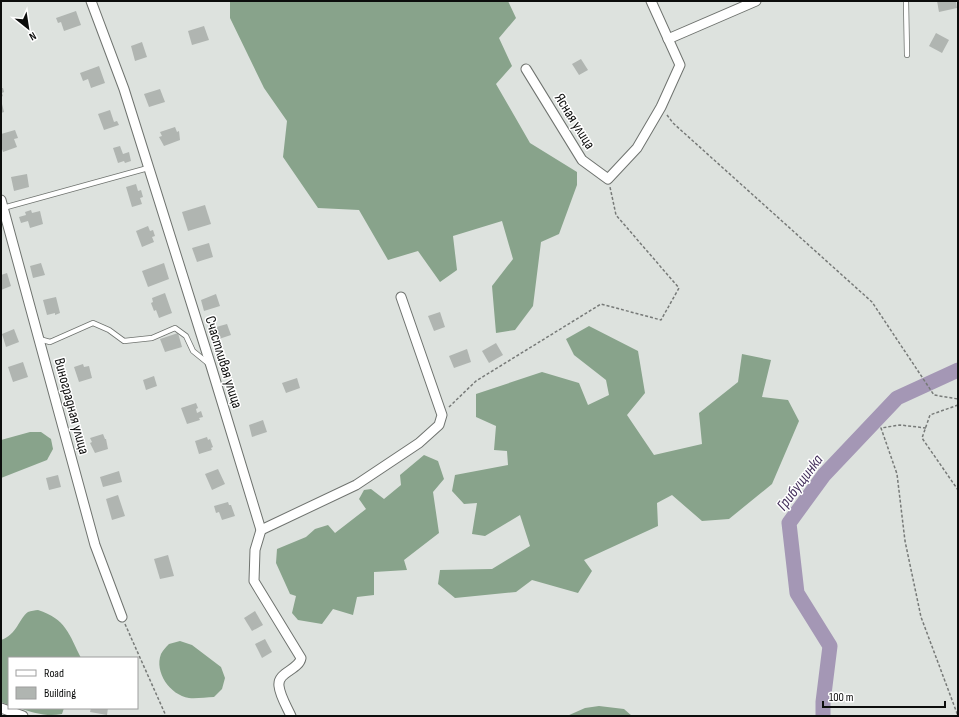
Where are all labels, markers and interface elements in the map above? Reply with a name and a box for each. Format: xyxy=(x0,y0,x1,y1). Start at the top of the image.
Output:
north arrow xyxy=(8,8,48,48)
text: N xyxy=(27,29,39,43)
street label: Ясная улица xyxy=(550,90,599,153)
street label: Счастливая улица xyxy=(200,314,247,411)
street label: Виноградная улица xyxy=(50,356,94,456)
water label: Грибущинка xyxy=(773,451,828,515)
legend xyxy=(8,657,138,709)
text: Road xyxy=(44,666,64,681)
scale bar xyxy=(823,683,945,709)
text: Building xyxy=(44,686,76,701)
text: 100 m xyxy=(829,690,854,705)

